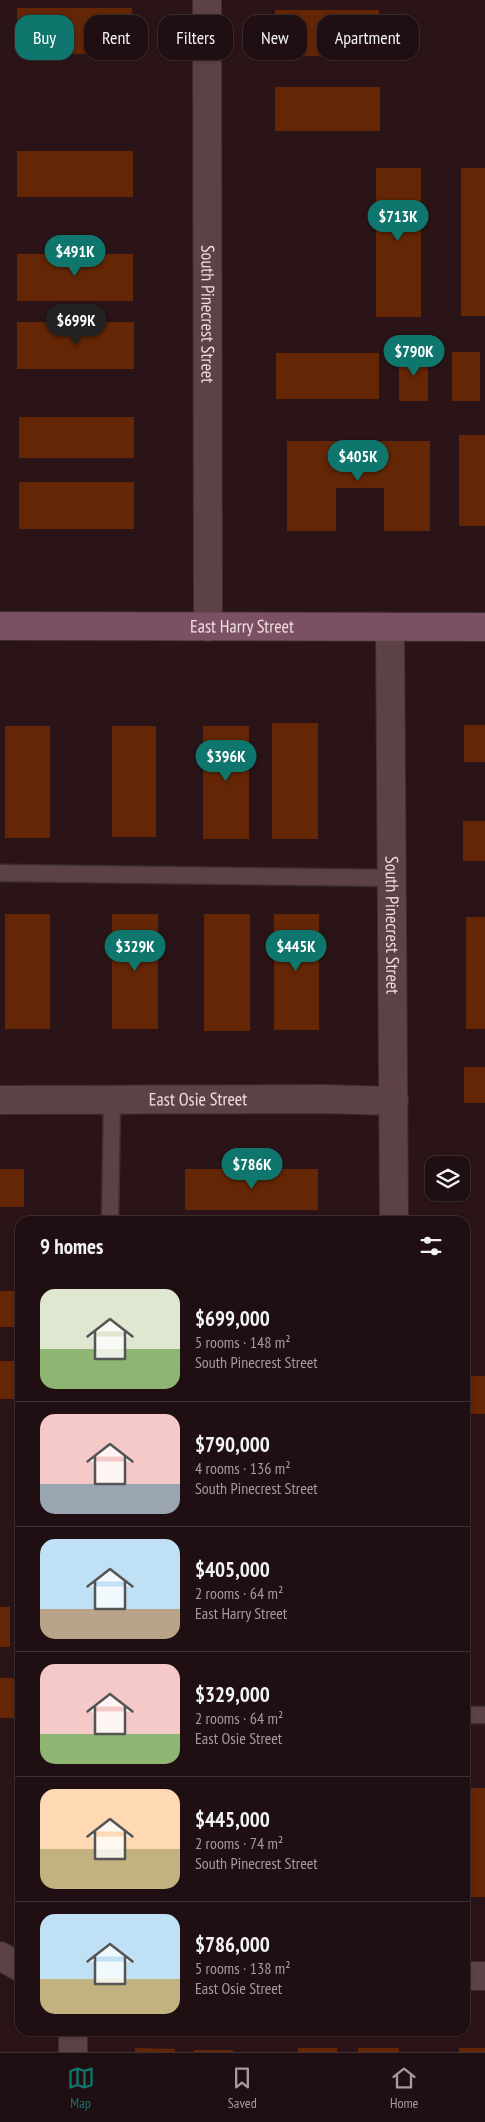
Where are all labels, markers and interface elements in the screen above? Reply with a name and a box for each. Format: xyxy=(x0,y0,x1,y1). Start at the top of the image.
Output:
chip: Buy xyxy=(15,15,74,60)
chip: Rent xyxy=(84,15,148,60)
chip: Filters xyxy=(158,15,233,60)
chip: New xyxy=(243,15,307,60)
chip: Apartment xyxy=(317,15,419,60)
pin: $713K xyxy=(363,200,433,242)
text: $713K xyxy=(379,206,417,226)
pin: $491K xyxy=(40,234,110,277)
text: $491K xyxy=(56,241,94,261)
street label: South Pinecrest Street xyxy=(196,245,220,383)
pin: $699K xyxy=(41,304,111,346)
text: $699K xyxy=(57,310,95,330)
pin: $790K xyxy=(379,334,449,377)
text: $790K xyxy=(395,341,433,361)
pin: $405K xyxy=(323,440,393,482)
text: $405K xyxy=(339,446,377,466)
street label: East Harry Street xyxy=(190,614,294,638)
pin: $396K xyxy=(191,740,261,782)
text: $396K xyxy=(207,746,245,766)
street label: South Pinecrest Street xyxy=(381,856,404,994)
pin: $329K xyxy=(100,930,170,972)
pin: $445K xyxy=(261,930,331,972)
text: $329K xyxy=(116,936,154,956)
text: $445K xyxy=(277,936,315,956)
street label: East Osie Street xyxy=(149,1087,247,1111)
pin: $786K xyxy=(217,1148,287,1190)
text: $786K xyxy=(233,1154,271,1174)
map controls xyxy=(425,1156,470,1201)
button: layers xyxy=(425,1156,470,1201)
icon: filters xyxy=(417,1232,445,1260)
text: 9 homes xyxy=(40,1233,103,1260)
text: $699,000 xyxy=(195,1305,270,1332)
icon: home xyxy=(80,1309,140,1369)
text: 5 rooms · 148 m² xyxy=(195,1332,291,1352)
text: South Pinecrest Street xyxy=(195,1352,318,1372)
text: $790,000 xyxy=(195,1431,270,1458)
icon: home xyxy=(80,1434,140,1494)
text: 4 rooms · 136 m² xyxy=(195,1458,291,1478)
text: South Pinecrest Street xyxy=(195,1478,318,1498)
text: $405,000 xyxy=(195,1556,270,1583)
icon: home xyxy=(80,1559,140,1619)
text: 2 rooms · 64 m² xyxy=(195,1583,283,1603)
text: East Harry Street xyxy=(195,1603,287,1623)
text: $329,000 xyxy=(195,1681,270,1708)
icon: home xyxy=(80,1684,140,1744)
text: 2 rooms · 64 m² xyxy=(195,1708,283,1728)
text: East Osie Street xyxy=(195,1728,282,1748)
text: $445,000 xyxy=(195,1806,270,1833)
icon: home xyxy=(80,1809,140,1869)
text: 2 rooms · 74 m² xyxy=(195,1833,283,1853)
text: South Pinecrest Street xyxy=(195,1853,318,1873)
text: $786,000 xyxy=(195,1931,270,1958)
icon: home xyxy=(80,1934,140,1994)
text: 5 rooms · 138 m² xyxy=(195,1958,291,1978)
text: East Osie Street xyxy=(195,1978,282,1998)
tab: Map xyxy=(67,2064,95,2112)
tab: Saved xyxy=(228,2064,257,2112)
tab: Home xyxy=(390,2064,418,2112)

